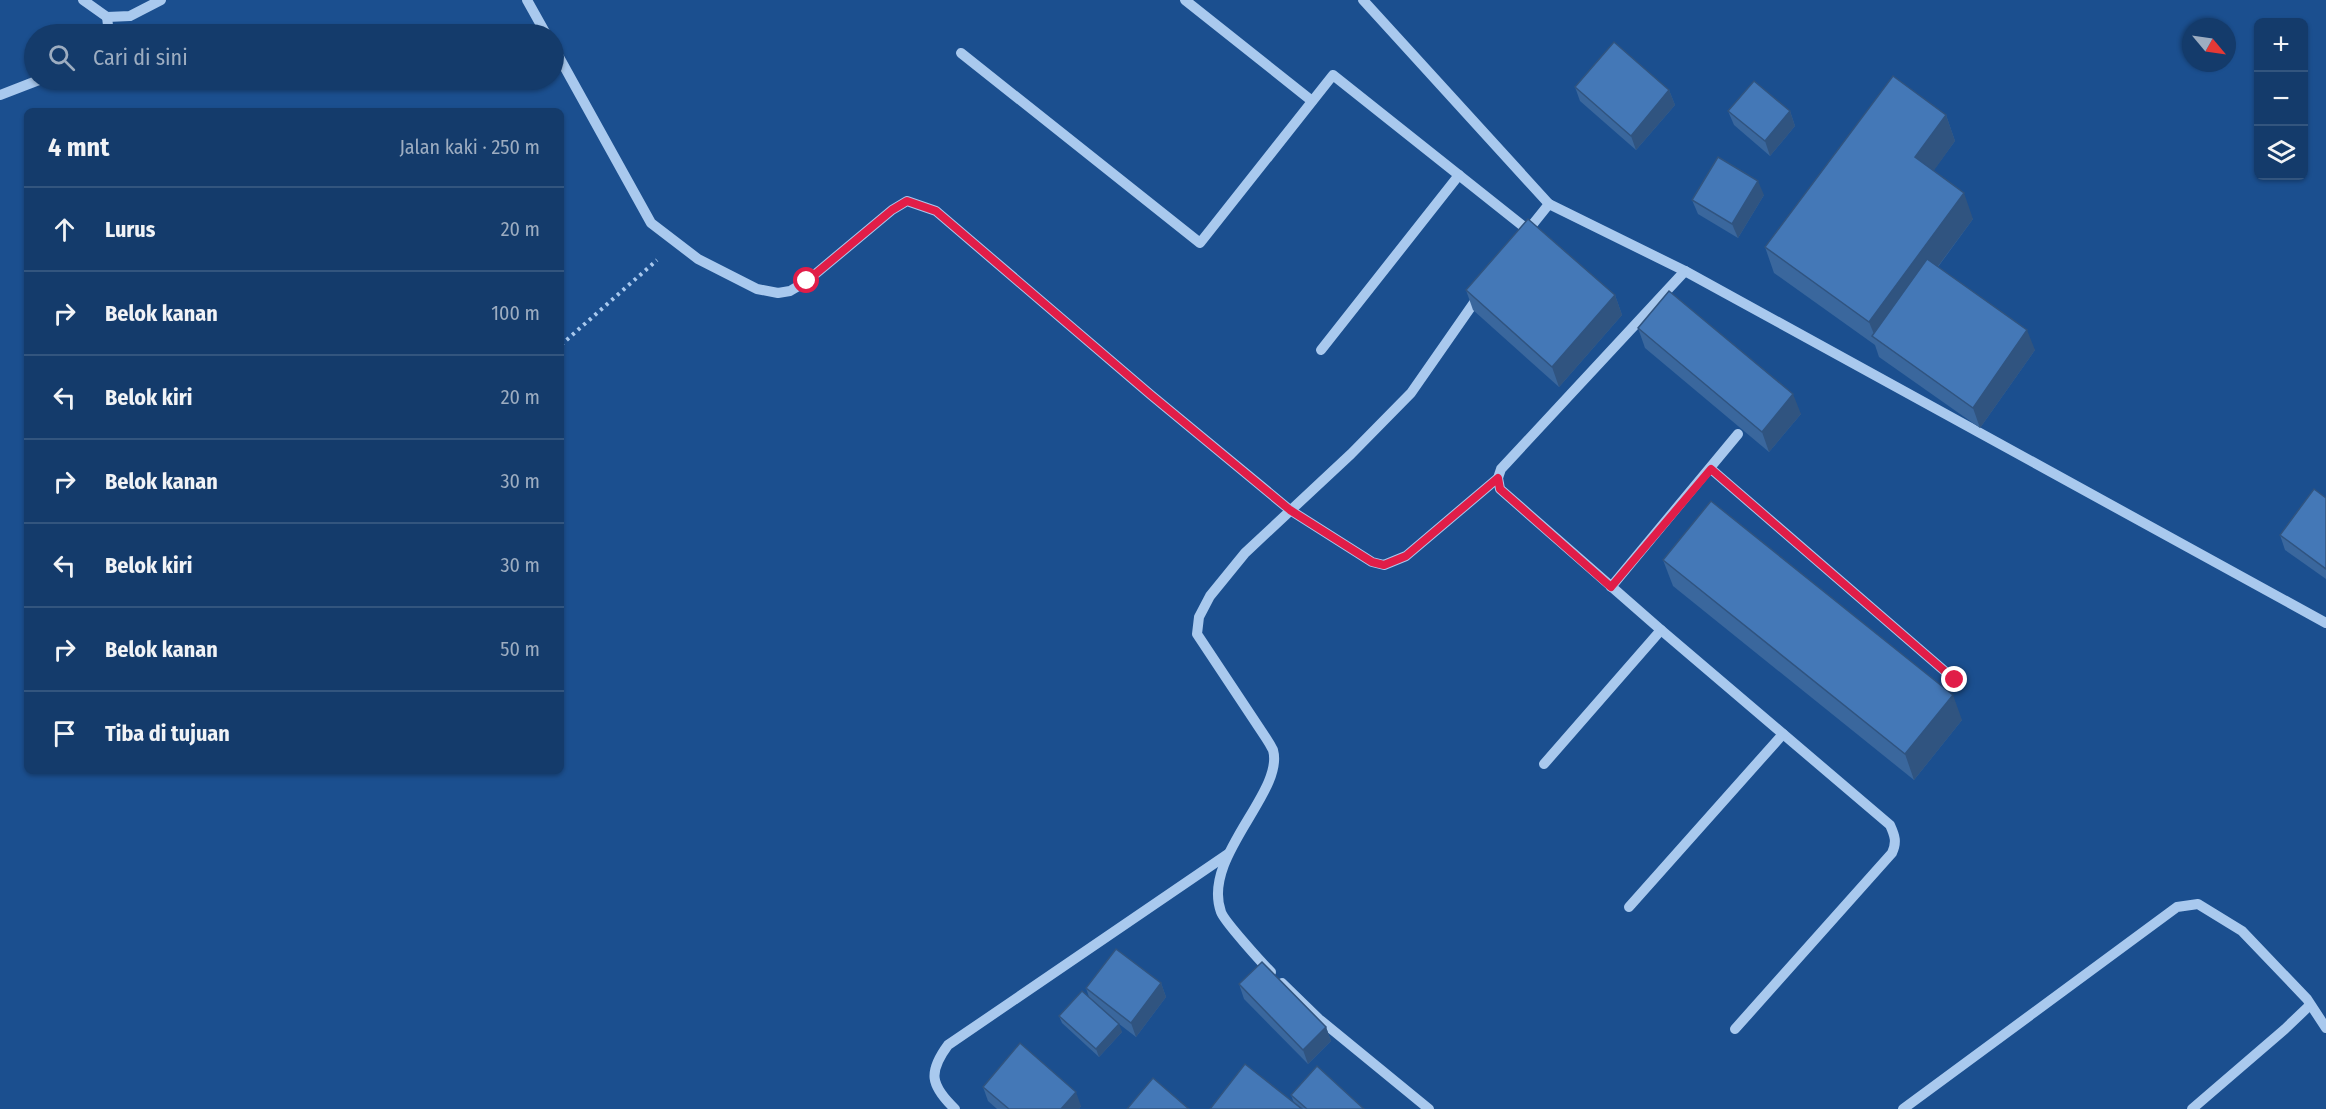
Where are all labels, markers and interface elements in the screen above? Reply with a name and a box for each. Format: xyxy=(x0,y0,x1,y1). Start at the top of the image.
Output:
north arrow xyxy=(2182,18,2236,72)
map controls xyxy=(2254,18,2308,180)
button: + xyxy=(2254,18,2308,72)
search box xyxy=(24,24,564,90)
icon: search xyxy=(45,41,78,74)
text: Cari di sini xyxy=(93,44,188,71)
button: − xyxy=(2254,72,2308,126)
button: layers xyxy=(2254,126,2308,180)
text: 4 mnt xyxy=(48,132,109,163)
text: Jalan kaki · 250 m xyxy=(399,135,540,159)
icon: ahead xyxy=(48,213,81,246)
text: Lurus xyxy=(105,216,155,243)
text: 20 m xyxy=(501,217,540,241)
route start xyxy=(793,267,819,293)
icon: right xyxy=(48,297,81,330)
text: Belok kanan xyxy=(105,300,218,327)
text: 100 m xyxy=(491,301,540,325)
icon: left xyxy=(48,381,81,414)
text: Belok kiri xyxy=(105,384,193,411)
text: 20 m xyxy=(501,385,540,409)
icon: right xyxy=(48,465,81,498)
text: Belok kanan xyxy=(105,468,218,495)
text: 30 m xyxy=(500,469,540,493)
icon: left xyxy=(48,549,81,582)
text: Belok kiri xyxy=(105,552,193,579)
text: 30 m xyxy=(500,553,540,577)
icon: right xyxy=(48,633,81,666)
text: Belok kanan xyxy=(105,636,218,663)
text: 50 m xyxy=(500,637,540,661)
route end xyxy=(1941,666,1967,692)
icon: arrive xyxy=(48,717,81,750)
text: Tiba di tujuan xyxy=(105,720,230,747)

